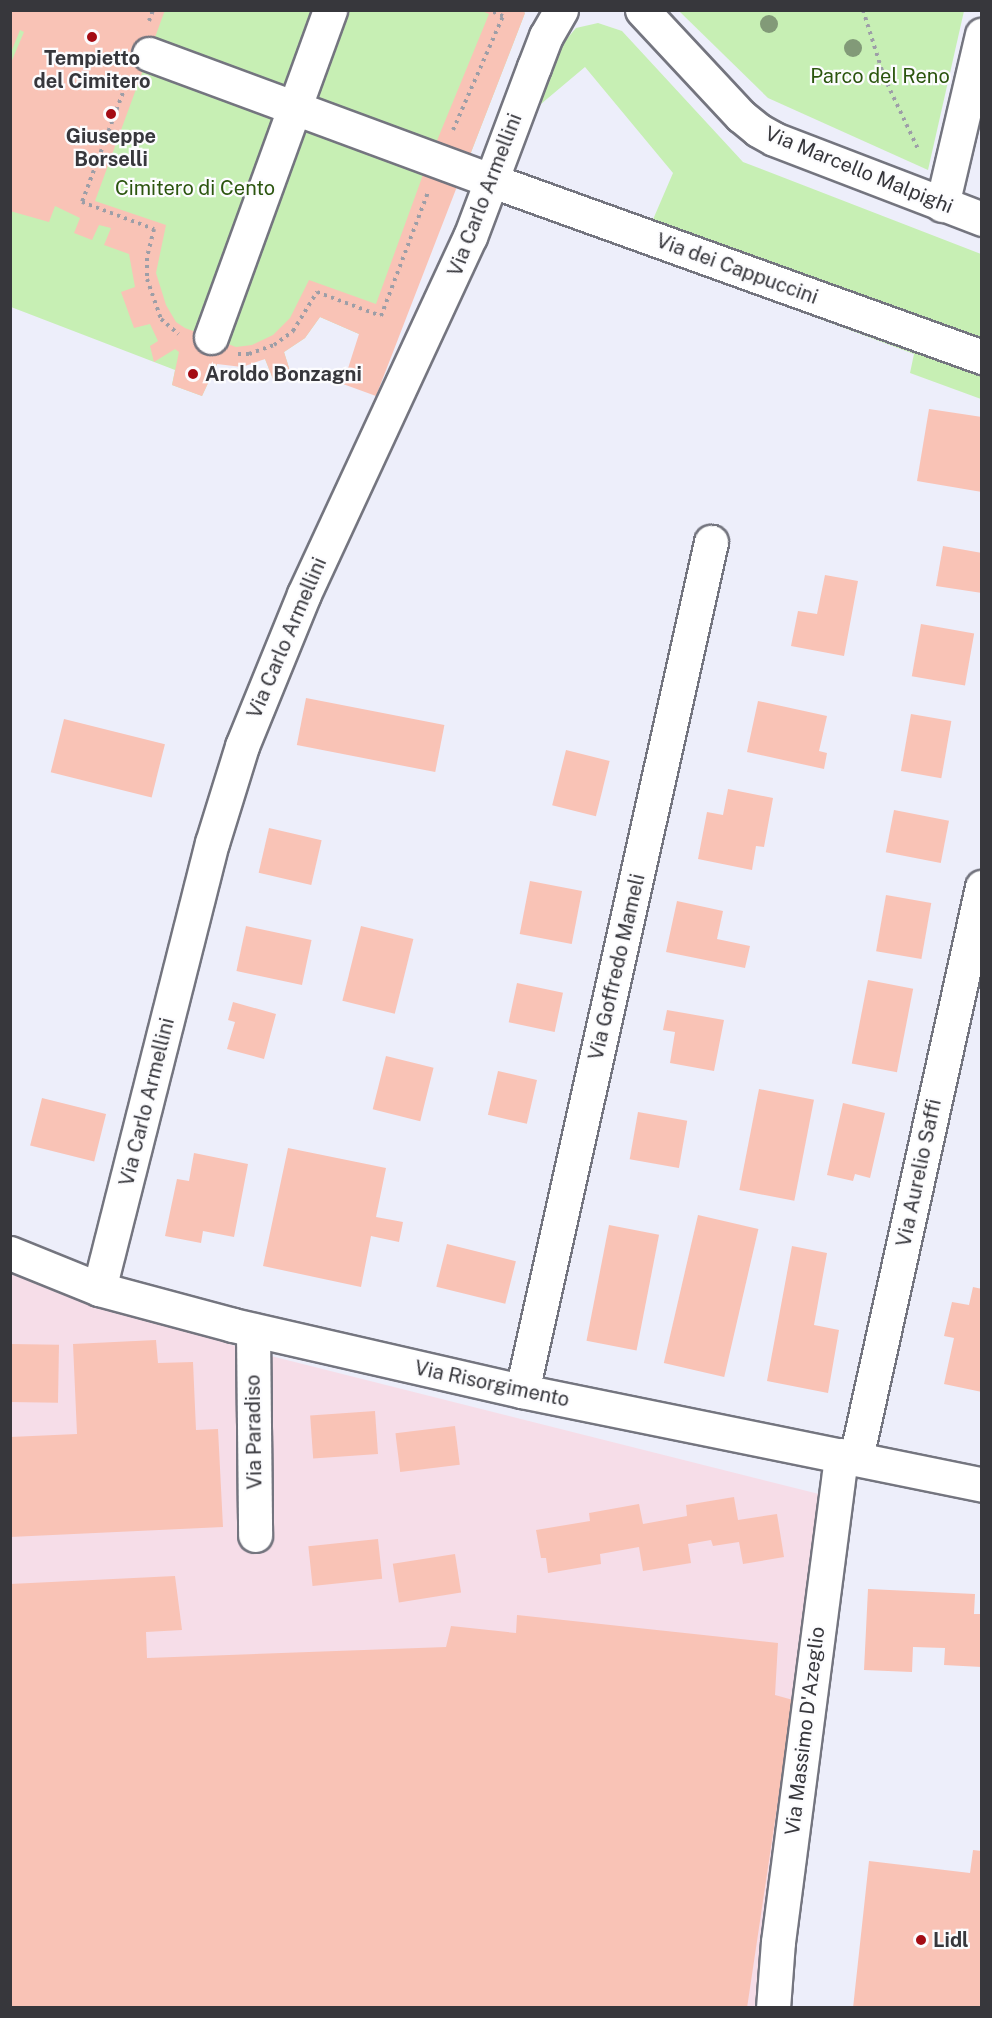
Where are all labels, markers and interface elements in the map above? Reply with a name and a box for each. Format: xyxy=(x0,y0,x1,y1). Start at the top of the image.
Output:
marker: Tempietto del Cimitero xyxy=(85,30,99,44)
place label: Tempietto del Cimitero xyxy=(33,47,151,94)
park label: Parco del Reno xyxy=(810,64,950,88)
marker: Giuseppe Borselli xyxy=(104,107,118,121)
street label: Via Carlo Armellini xyxy=(443,110,527,280)
street label: Via Marcello Malpighi xyxy=(761,121,957,219)
place label: Giuseppe Borselli xyxy=(66,124,156,171)
park label: Cimitero di Cento xyxy=(115,176,275,200)
street label: Via dei Cappuccini xyxy=(653,229,821,309)
place label: Aroldo Bonzagni xyxy=(205,362,362,386)
marker: Aroldo Bonzagni xyxy=(186,367,200,381)
street label: Via Carlo Armellini xyxy=(242,554,332,722)
street label: Via Goffredo Mameli xyxy=(584,871,650,1063)
street label: Via Carlo Armellini xyxy=(114,1015,180,1189)
street label: Via Aurelio Saffi xyxy=(892,1097,946,1249)
street label: Via Risorgimento xyxy=(412,1356,572,1412)
street label: Via Paradiso xyxy=(241,1374,267,1490)
street label: Via Massimo D'Azeglio xyxy=(780,1625,830,1837)
place label: Lidl xyxy=(933,1928,969,1952)
marker: Lidl xyxy=(914,1933,928,1947)

